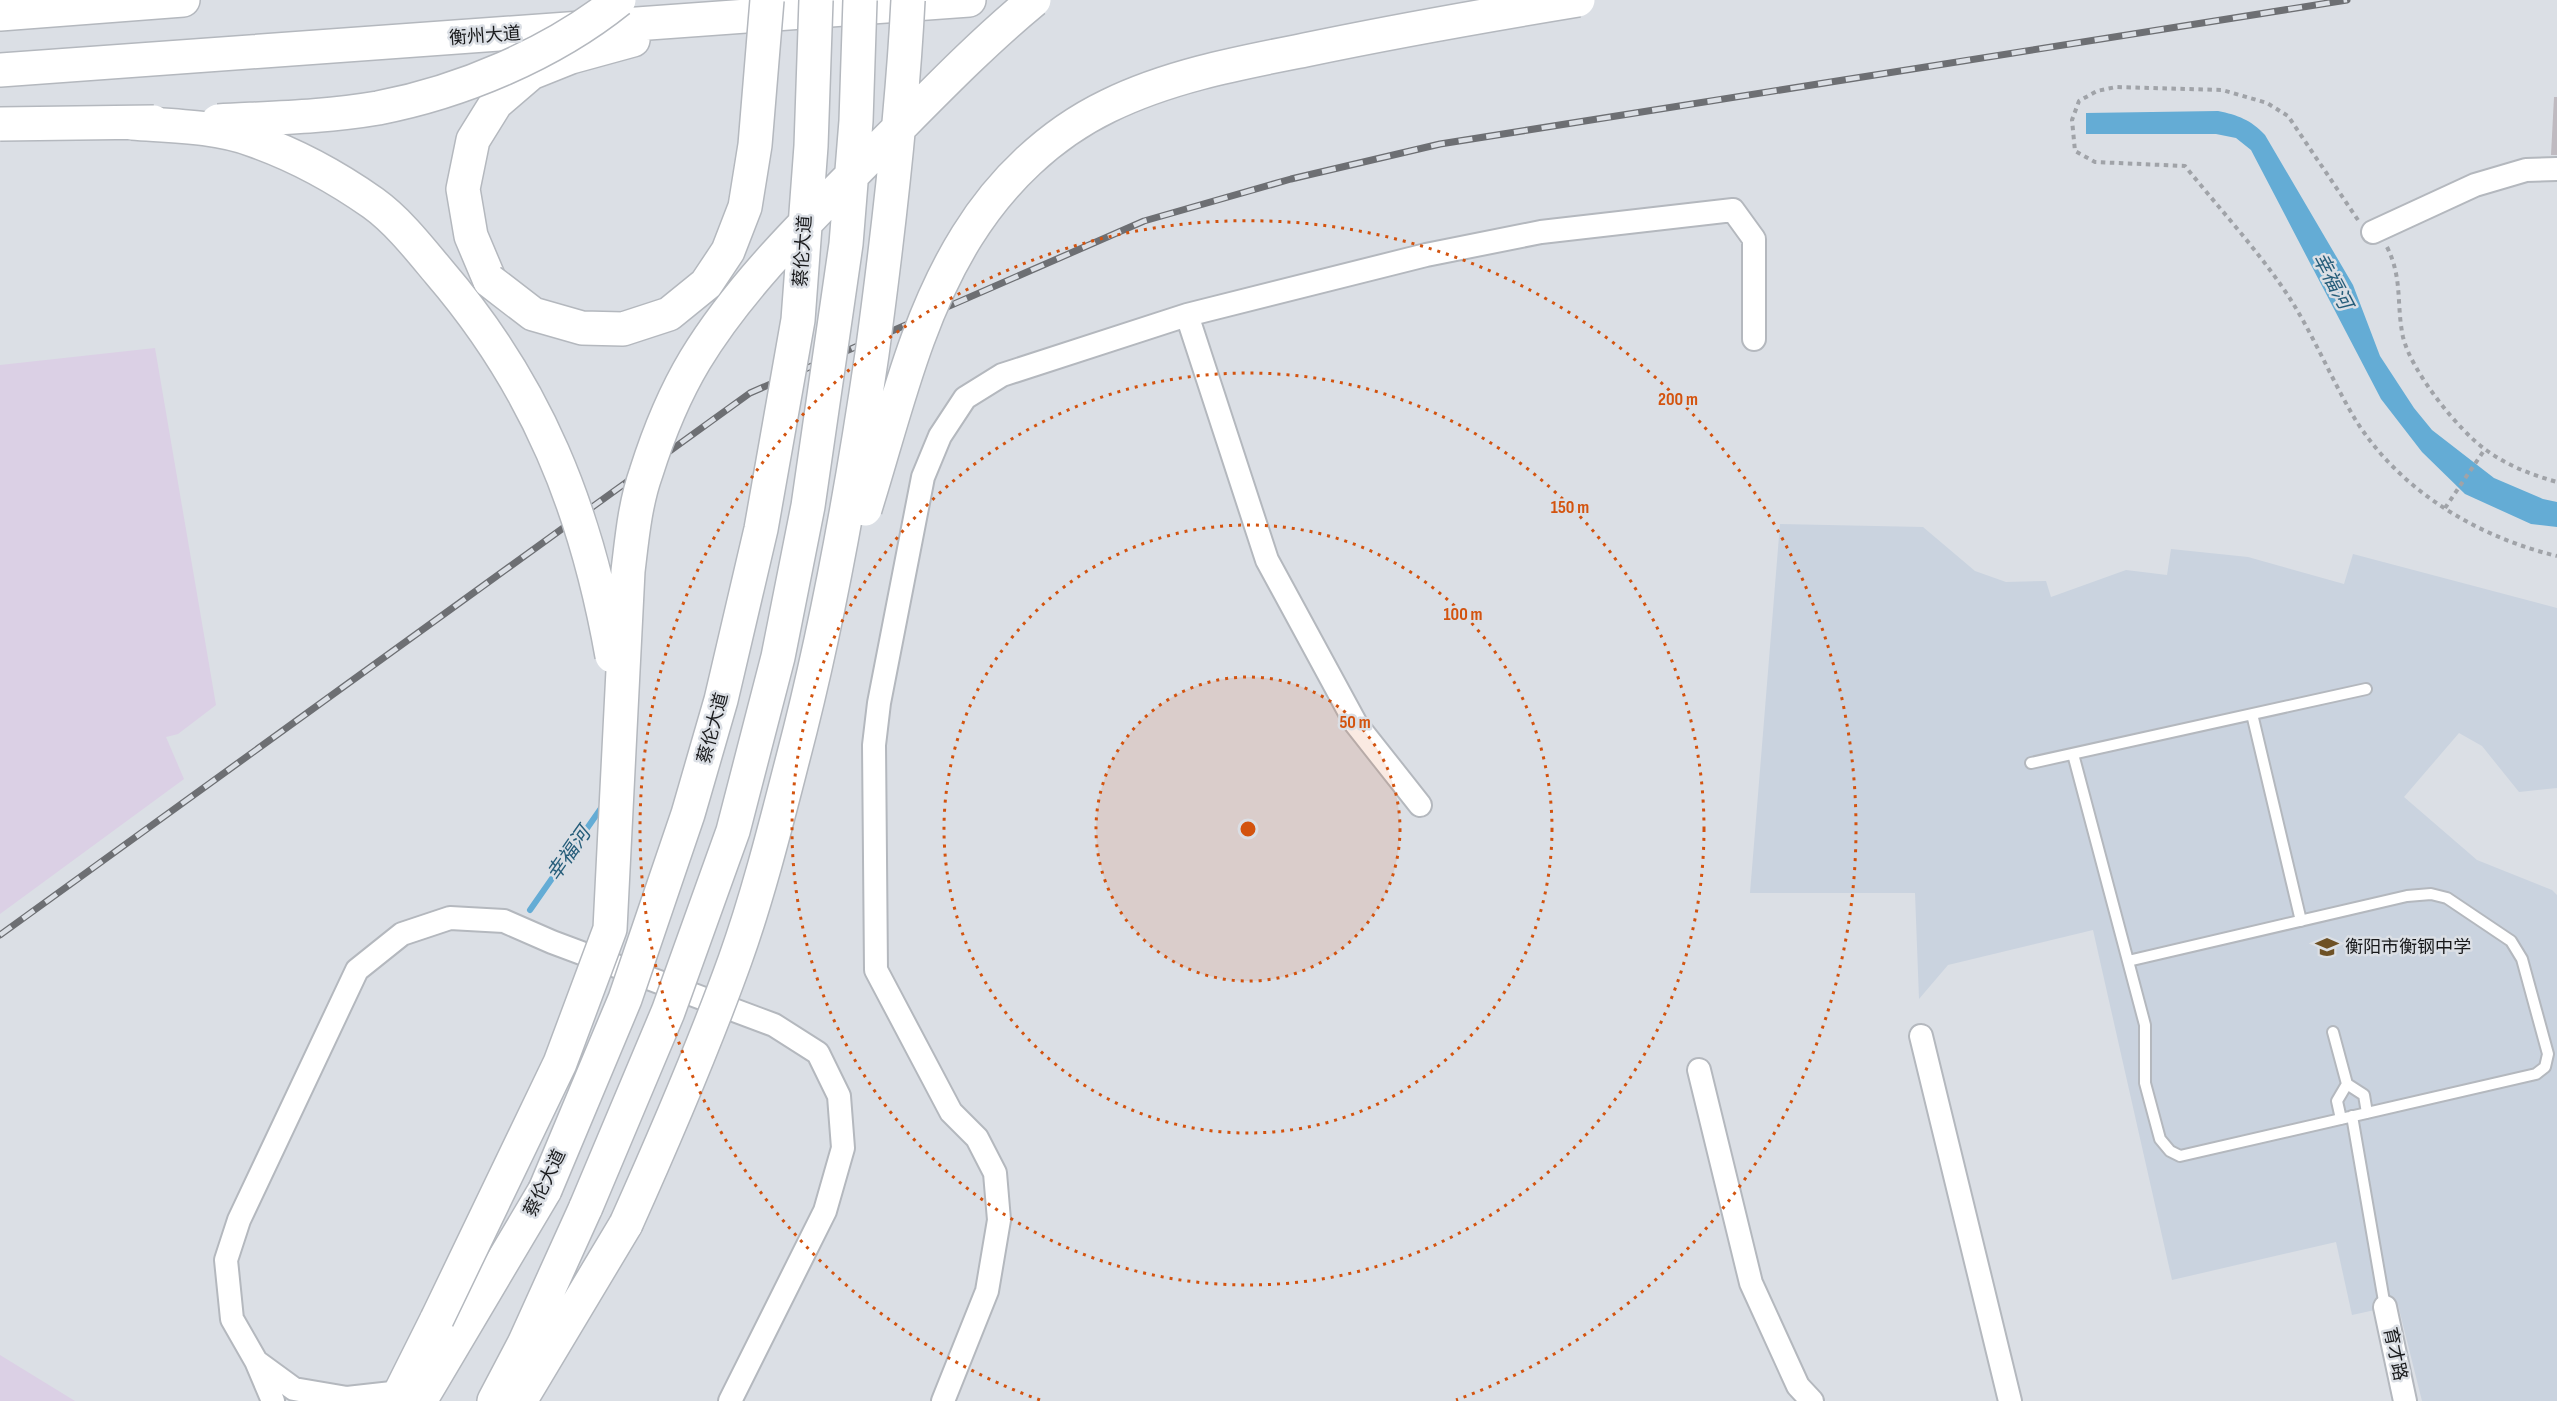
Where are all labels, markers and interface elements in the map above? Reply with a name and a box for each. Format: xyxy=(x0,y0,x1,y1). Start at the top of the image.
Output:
street label: 衡州大道 xyxy=(448,23,522,49)
street label: 蔡伦大道 xyxy=(790,214,816,288)
water label: 幸福河 xyxy=(2307,249,2359,317)
text: 200 m xyxy=(1658,389,1698,410)
text: 150 m xyxy=(1551,497,1589,518)
text: 100 m xyxy=(1444,604,1483,625)
street label: 蔡伦大道 xyxy=(694,691,732,765)
text: 50 m xyxy=(1339,712,1371,733)
water label: 幸福河 xyxy=(542,819,598,885)
centre of rings xyxy=(1238,819,1258,839)
school or university icon: 衡阳市衡钢中学 xyxy=(2314,934,2340,960)
place label: 衡阳市衡钢中学 xyxy=(2345,937,2471,958)
street label: 蔡伦大道 xyxy=(520,1146,570,1220)
street label: 育才路 xyxy=(2379,1325,2411,1383)

